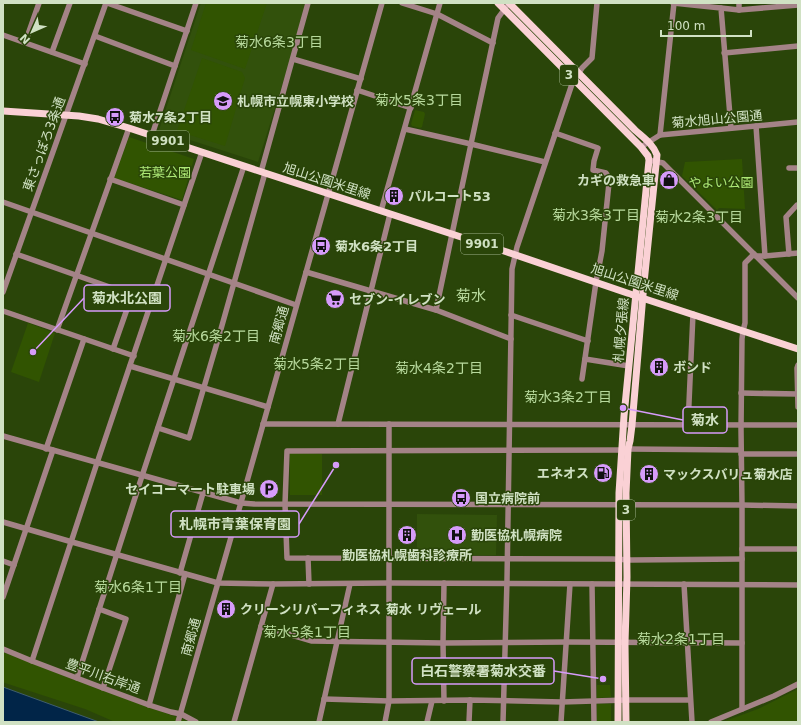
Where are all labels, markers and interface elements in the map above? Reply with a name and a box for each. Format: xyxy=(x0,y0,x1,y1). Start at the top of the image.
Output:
north arrow xyxy=(12,12,52,52)
scale bar xyxy=(661,12,751,38)
text: 100 m xyxy=(667,19,705,33)
text: N xyxy=(17,31,33,47)
district label: 菊水6条3丁目 xyxy=(235,34,323,50)
road number: 3 xyxy=(560,65,578,85)
school or university icon: 札幌市立幌東小学校 xyxy=(212,90,234,112)
district label: 菊水5条3丁目 xyxy=(375,92,463,108)
place label: 札幌市立幌東小学校 xyxy=(237,94,354,109)
street label: 東さっぽろ3条通 xyxy=(20,95,68,193)
bus stop icon: 菊水7条2丁目 xyxy=(104,106,126,128)
street label: 菊水旭山公園通 xyxy=(671,108,763,130)
place label: 菊水7条2丁目 xyxy=(129,110,212,125)
road number: 9901 xyxy=(147,131,189,151)
street label: 旭山公園米里線 xyxy=(281,160,373,202)
park label: 若葉公園 xyxy=(139,165,191,180)
shop icon: カギの救急車 xyxy=(658,169,680,191)
place label: カギの救急車 xyxy=(577,173,655,188)
park label: やよい公園 xyxy=(688,175,754,190)
building icon: パルコート53 xyxy=(383,185,405,207)
place label: パルコート53 xyxy=(408,189,491,204)
district label: 菊水3条3丁目 xyxy=(552,207,640,223)
district label: 菊水2条3丁目 xyxy=(655,209,743,225)
road number: 9901 xyxy=(461,234,503,254)
bus stop icon: 菊水6条2丁目 xyxy=(310,235,332,257)
place label: 菊水6条2丁目 xyxy=(335,239,418,254)
street label: 旭山公園米里線 xyxy=(589,261,681,303)
callout: 菊水北公園 xyxy=(84,285,170,311)
district label: 菊水 xyxy=(456,287,486,305)
supermarket icon: セブン-イレブン xyxy=(324,288,346,310)
text: 菊水北公園 xyxy=(92,290,162,306)
place label: セブン-イレブン xyxy=(349,292,445,307)
street label: 札幌夕張線 xyxy=(611,297,631,363)
street label: 南郷通 xyxy=(266,304,292,346)
district label: 菊水6条2丁目 xyxy=(172,328,260,344)
district label: 菊水5条2丁目 xyxy=(273,356,361,372)
building icon: ボンド xyxy=(648,356,670,378)
district label: 菊水4条2丁目 xyxy=(395,360,483,376)
place label: ボンド xyxy=(673,360,712,375)
district label: 菊水3条2丁目 xyxy=(524,389,612,405)
callout: 菊水 xyxy=(683,407,727,433)
text: 菊水 xyxy=(691,412,719,428)
fuel station icon: エネオス xyxy=(592,462,614,484)
building icon: マックスバリュ菊水店 xyxy=(638,463,660,485)
place label: エネオス xyxy=(537,466,589,481)
place label: マックスバリュ菊水店 xyxy=(663,467,793,482)
parking icon: セイコーマート駐車場 xyxy=(258,478,280,500)
place label: セイコーマート駐車場 xyxy=(125,482,255,497)
bus stop icon: 国立病院前 xyxy=(450,487,472,509)
place label: 国立病院前 xyxy=(475,491,540,506)
road number: 3 xyxy=(617,500,635,520)
callout: 札幌市青葉保育園 xyxy=(171,511,299,537)
text: 札幌市青葉保育園 xyxy=(179,516,291,532)
building icon: 勤医協札幌歯科診療所 xyxy=(396,524,418,546)
hospital icon: 勤医協札幌病院 xyxy=(446,524,468,546)
place label: 勤医協札幌病院 xyxy=(471,528,562,543)
place label: 勤医協札幌歯科診療所 xyxy=(342,548,472,563)
district label: 菊水6条1丁目 xyxy=(94,579,182,595)
building icon: クリーンリバーフィネス 菊水 リヴェール xyxy=(215,598,237,620)
place label: クリーンリバーフィネス 菊水 リヴェール xyxy=(240,602,481,617)
street label: 南郷通 xyxy=(178,616,204,658)
district label: 菊水5条1丁目 xyxy=(263,624,351,640)
district label: 菊水2条1丁目 xyxy=(637,631,725,647)
street label: 豊平川右岸通 xyxy=(64,656,142,696)
callout: 白石警察署菊水交番 xyxy=(412,658,554,684)
text: 白石警察署菊水交番 xyxy=(420,663,546,679)

